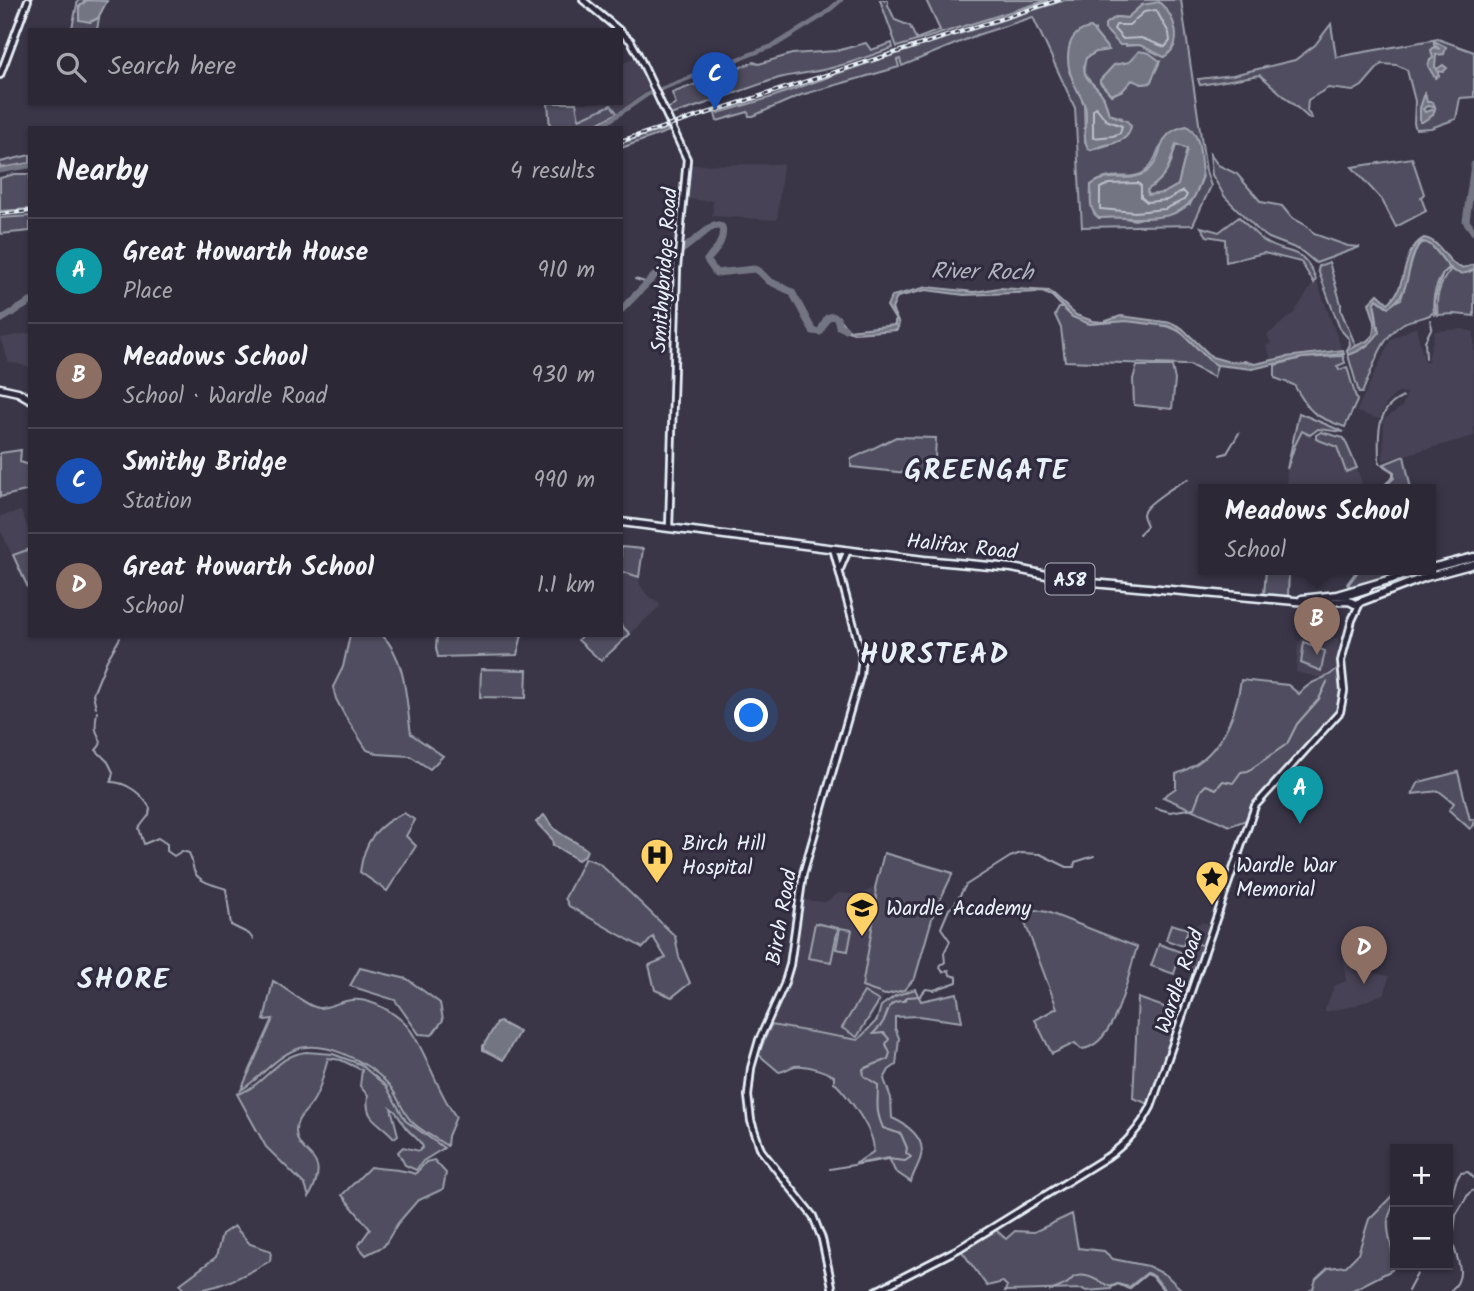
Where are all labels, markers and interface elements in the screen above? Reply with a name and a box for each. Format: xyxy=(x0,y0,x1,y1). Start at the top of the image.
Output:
search box xyxy=(28,28,623,105)
text: Search here xyxy=(108,46,236,88)
icon: search xyxy=(52,48,90,86)
pin: C xyxy=(692,52,738,110)
text: Nearby xyxy=(56,148,148,196)
text: 4 results xyxy=(510,154,595,190)
street label: Smithybridge Road xyxy=(643,186,688,354)
text: Great Howarth House xyxy=(123,232,368,274)
text: A xyxy=(72,253,86,289)
text: 910 m xyxy=(538,253,595,289)
water label: River Roch xyxy=(931,254,1035,292)
text: Place xyxy=(123,274,173,310)
text: Meadows School xyxy=(123,337,307,379)
text: B xyxy=(72,358,86,394)
text: 930 m xyxy=(532,358,595,394)
text: School · Wardle Road xyxy=(123,379,327,415)
text: Smithy Bridge xyxy=(123,442,287,484)
district label: GREENGATE xyxy=(904,449,1070,494)
text: C xyxy=(72,463,86,499)
text: 990 m xyxy=(534,463,595,499)
text: Station xyxy=(123,484,192,520)
popup xyxy=(1198,484,1436,575)
text: Meadows School xyxy=(1225,491,1409,533)
street label: Halifax Road xyxy=(905,525,1019,570)
text: School xyxy=(1225,533,1286,569)
text: Great Howarth School xyxy=(123,547,374,589)
road number: A58 xyxy=(1046,564,1094,594)
text: D xyxy=(71,568,87,604)
text: 1.1 km xyxy=(537,568,595,604)
text: School xyxy=(123,589,184,625)
pin: B xyxy=(1294,597,1340,655)
district label: HURSTEAD xyxy=(860,633,1010,678)
your location xyxy=(734,698,768,732)
pin: A xyxy=(1277,766,1323,824)
place label: Birch Hill Hospital xyxy=(682,828,766,885)
hospital icon: Birch Hill Hospital xyxy=(638,836,676,885)
place label: Wardle War Memorial xyxy=(1236,850,1337,907)
place icon: Wardle War Memorial xyxy=(1193,858,1231,907)
street label: Birch Road xyxy=(758,866,807,968)
school or university icon: Wardle Academy xyxy=(843,889,881,938)
place label: Wardle Academy xyxy=(886,893,1031,926)
street label: Wardle Road xyxy=(1147,924,1214,1038)
pin: D xyxy=(1341,926,1387,984)
district label: SHORE xyxy=(77,958,171,1003)
map controls xyxy=(1390,1144,1453,1270)
button: + xyxy=(1390,1144,1453,1207)
button: − xyxy=(1390,1207,1453,1270)

